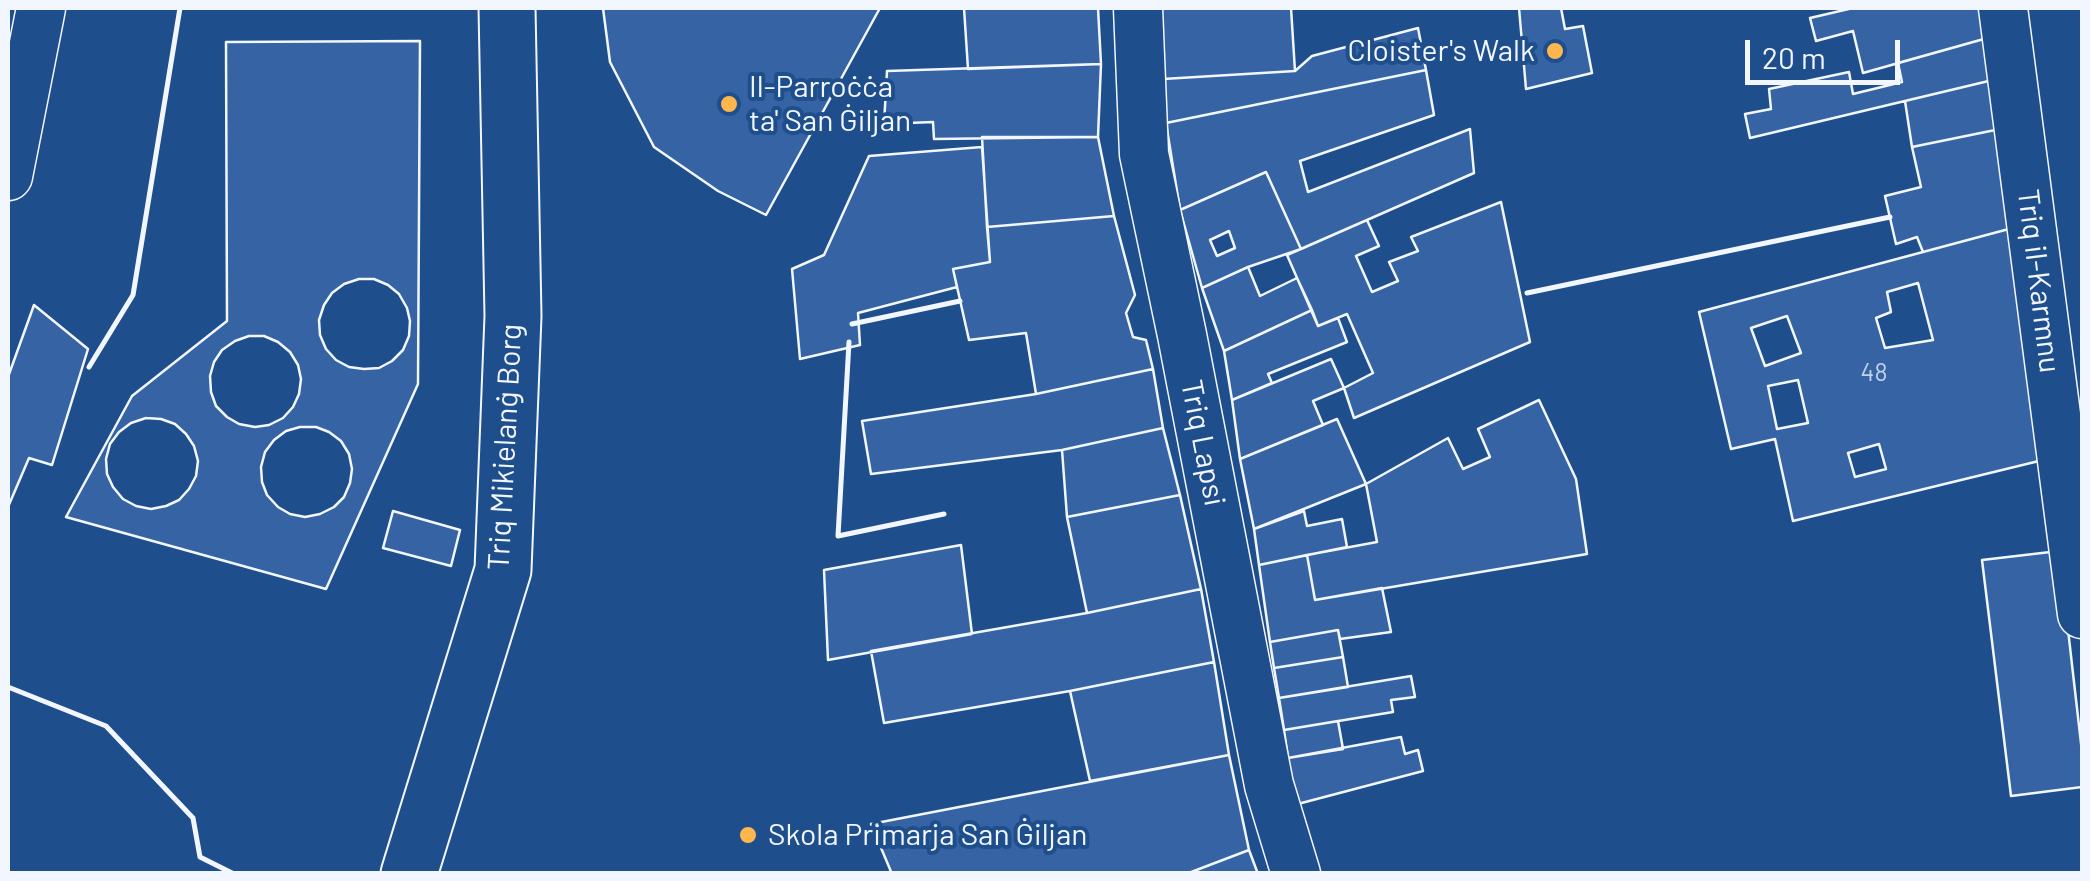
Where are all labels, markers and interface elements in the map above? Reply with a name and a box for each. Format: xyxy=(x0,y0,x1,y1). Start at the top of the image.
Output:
scale bar xyxy=(1750,20,1905,82)
place label: Cloister's Walk xyxy=(1347,33,1535,69)
text: 20 m xyxy=(1762,39,1826,75)
marker: Cloister's Walk xyxy=(1544,40,1566,62)
place label: Il-Parroċċa ta' San Ġiljan xyxy=(749,69,911,140)
marker: Il-Parroċċa ta' San Ġiljan xyxy=(718,93,740,115)
street label: Triq il-Karmnu xyxy=(2010,187,2068,375)
street label: Triq Mikielanġ Borg xyxy=(481,323,529,571)
house number: 48 xyxy=(1861,358,1887,388)
street label: Triq Lapsi xyxy=(1173,377,1233,509)
place label: Skola Primarja San Ġiljan xyxy=(768,817,1087,853)
marker: Skola Primarja San Ġiljan xyxy=(737,824,759,846)

